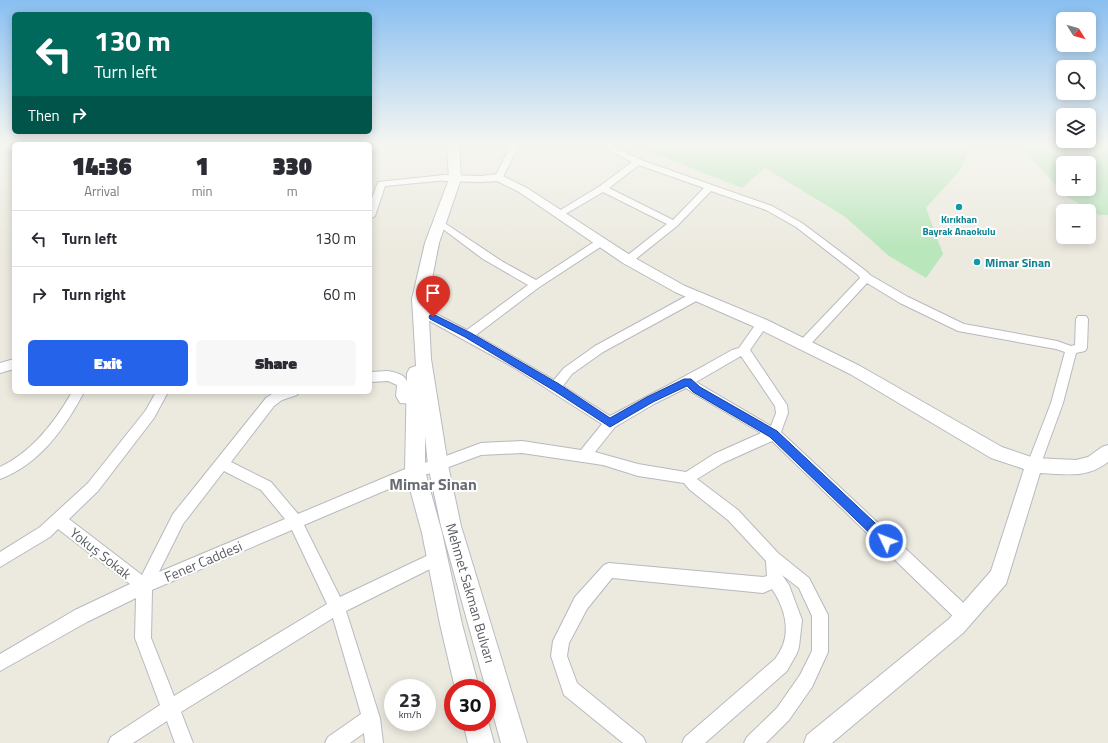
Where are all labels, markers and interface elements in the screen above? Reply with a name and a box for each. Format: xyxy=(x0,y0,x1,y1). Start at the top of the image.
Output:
north arrow xyxy=(1056,12,1096,52)
map controls xyxy=(1056,12,1096,244)
text: 130 m xyxy=(94,19,171,62)
icon: left xyxy=(28,28,80,80)
text: Turn left xyxy=(94,58,157,85)
button: search xyxy=(1056,60,1096,100)
text: Then xyxy=(28,104,60,127)
icon: right xyxy=(68,104,90,126)
button: layers xyxy=(1056,108,1096,148)
text: 14:36 xyxy=(72,148,132,184)
text: 1 xyxy=(195,148,209,184)
text: 330 xyxy=(272,148,312,184)
button: + xyxy=(1056,156,1096,196)
text: Arrival xyxy=(84,181,119,201)
text: min xyxy=(192,181,212,201)
text: m xyxy=(287,181,298,201)
marker: Kırıkhan Bayrak Anaokulu xyxy=(954,202,964,212)
button: − xyxy=(1056,204,1096,244)
place label: Kırıkhan Bayrak Anaokulu xyxy=(922,212,996,239)
text: Turn left xyxy=(62,227,117,250)
text: 130 m xyxy=(315,227,356,250)
icon: left xyxy=(28,228,50,250)
place label: Mimar Sinan xyxy=(985,253,1051,272)
marker: Mimar Sinan xyxy=(972,257,982,267)
pin xyxy=(416,276,450,317)
icon: arrive xyxy=(422,282,444,304)
text: Turn right xyxy=(62,283,126,306)
text: 60 m xyxy=(323,283,356,306)
icon: right xyxy=(28,284,50,306)
button: Exit xyxy=(28,340,188,386)
button: Share xyxy=(196,340,356,386)
district label: Mimar Sinan xyxy=(389,472,477,496)
position arrow xyxy=(865,520,907,562)
street label: Mehmet Sakman Bulvarı xyxy=(441,521,501,665)
street label: Yokuş Sokak xyxy=(66,522,136,584)
street label: Fener Caddesi xyxy=(161,535,245,587)
speed limit sign: 30 xyxy=(444,679,496,731)
text: 23 xyxy=(399,684,421,715)
text: km/h xyxy=(399,707,421,722)

